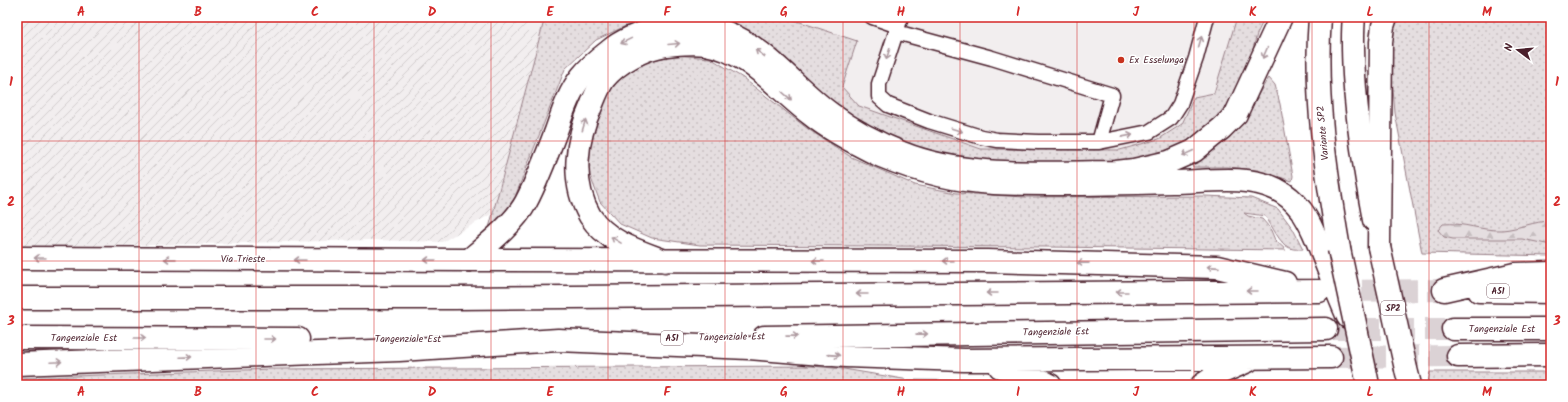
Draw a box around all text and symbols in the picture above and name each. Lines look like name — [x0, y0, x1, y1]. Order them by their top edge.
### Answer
text: A — [77, 2, 85, 23]
text: B — [194, 2, 202, 23]
text: C — [311, 2, 319, 23]
text: D — [428, 2, 437, 23]
text: E — [546, 2, 554, 23]
text: F — [663, 2, 671, 23]
text: G — [780, 2, 788, 23]
text: H — [897, 2, 906, 23]
text: I — [1016, 2, 1020, 23]
text: J — [1133, 2, 1140, 23]
text: K — [1249, 2, 1257, 23]
text: L — [1366, 2, 1374, 23]
text: M — [1482, 2, 1492, 23]
north arrow — [1498, 30, 1538, 70]
one-way arrow — [1197, 36, 1204, 49]
one-way arrow — [620, 38, 632, 45]
one-way arrow — [667, 41, 680, 48]
text: N — [1500, 42, 1519, 53]
one-way arrow — [1261, 46, 1268, 58]
one-way arrow — [884, 48, 892, 60]
one-way arrow — [755, 49, 766, 57]
place label: Ex Esselunga — [1129, 52, 1184, 68]
marker: Ex Esselunga — [1116, 55, 1126, 65]
text: 1 — [9, 72, 13, 93]
text: 1 — [1555, 72, 1559, 93]
one-way arrow — [782, 91, 793, 100]
street label: Variante SP2 — [1313, 105, 1333, 161]
one-way arrow — [581, 119, 588, 132]
one-way arrow — [950, 127, 963, 134]
one-way arrow — [1120, 132, 1133, 140]
one-way arrow — [1182, 150, 1194, 157]
text: 2 — [7, 192, 15, 213]
text: 2 — [1553, 192, 1561, 213]
one-way arrow — [611, 236, 622, 244]
street label: Via Trieste — [221, 251, 266, 267]
one-way arrow — [34, 254, 47, 262]
one-way arrow — [164, 255, 177, 263]
one-way arrow — [294, 256, 307, 264]
one-way arrow — [424, 256, 437, 264]
one-way arrow — [812, 257, 825, 265]
one-way arrow — [942, 257, 955, 265]
one-way arrow — [1077, 260, 1090, 267]
one-way arrow — [1207, 263, 1220, 270]
road number: A51 — [1487, 284, 1509, 298]
one-way arrow — [1246, 287, 1259, 295]
one-way arrow — [1116, 288, 1129, 296]
one-way arrow — [986, 289, 999, 297]
one-way arrow — [856, 290, 869, 298]
road number: SP2 — [1381, 301, 1405, 315]
text: 3 — [6, 311, 15, 332]
text: 3 — [1552, 311, 1561, 332]
street label: Tangenziale Est — [1469, 321, 1535, 337]
street label: Tangenziale Est — [1023, 323, 1089, 341]
street label: Tangenziale Est — [699, 328, 765, 346]
street label: Tangenziale Est — [51, 330, 117, 346]
street label: Tangenziale Est — [375, 331, 441, 347]
road number: A51 — [661, 331, 683, 345]
one-way arrow — [915, 331, 928, 338]
one-way arrow — [785, 332, 798, 340]
one-way arrow — [133, 334, 146, 342]
one-way arrow — [263, 335, 276, 343]
one-way arrow — [827, 351, 840, 358]
one-way arrow — [179, 353, 192, 361]
one-way arrow — [49, 358, 62, 366]
text: A — [77, 382, 85, 402]
text: B — [194, 382, 202, 402]
text: C — [311, 382, 319, 402]
text: D — [428, 382, 437, 402]
text: E — [546, 382, 554, 402]
text: F — [663, 382, 671, 402]
text: G — [780, 382, 788, 402]
text: H — [897, 382, 906, 402]
text: I — [1016, 382, 1020, 402]
text: J — [1133, 382, 1140, 402]
text: K — [1249, 382, 1257, 402]
text: L — [1366, 382, 1374, 402]
text: M — [1482, 382, 1492, 402]

